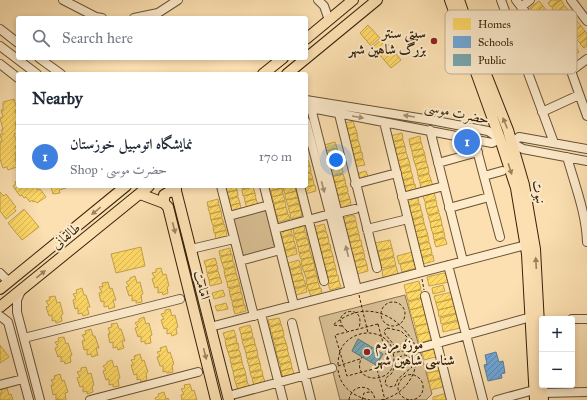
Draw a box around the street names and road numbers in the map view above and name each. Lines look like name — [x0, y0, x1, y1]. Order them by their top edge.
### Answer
street label: حضرت موسی — [423, 98, 491, 129]
street label: نبوت — [528, 179, 550, 206]
street label: طالقانی — [48, 219, 84, 253]
street label: امامت — [190, 269, 214, 301]

